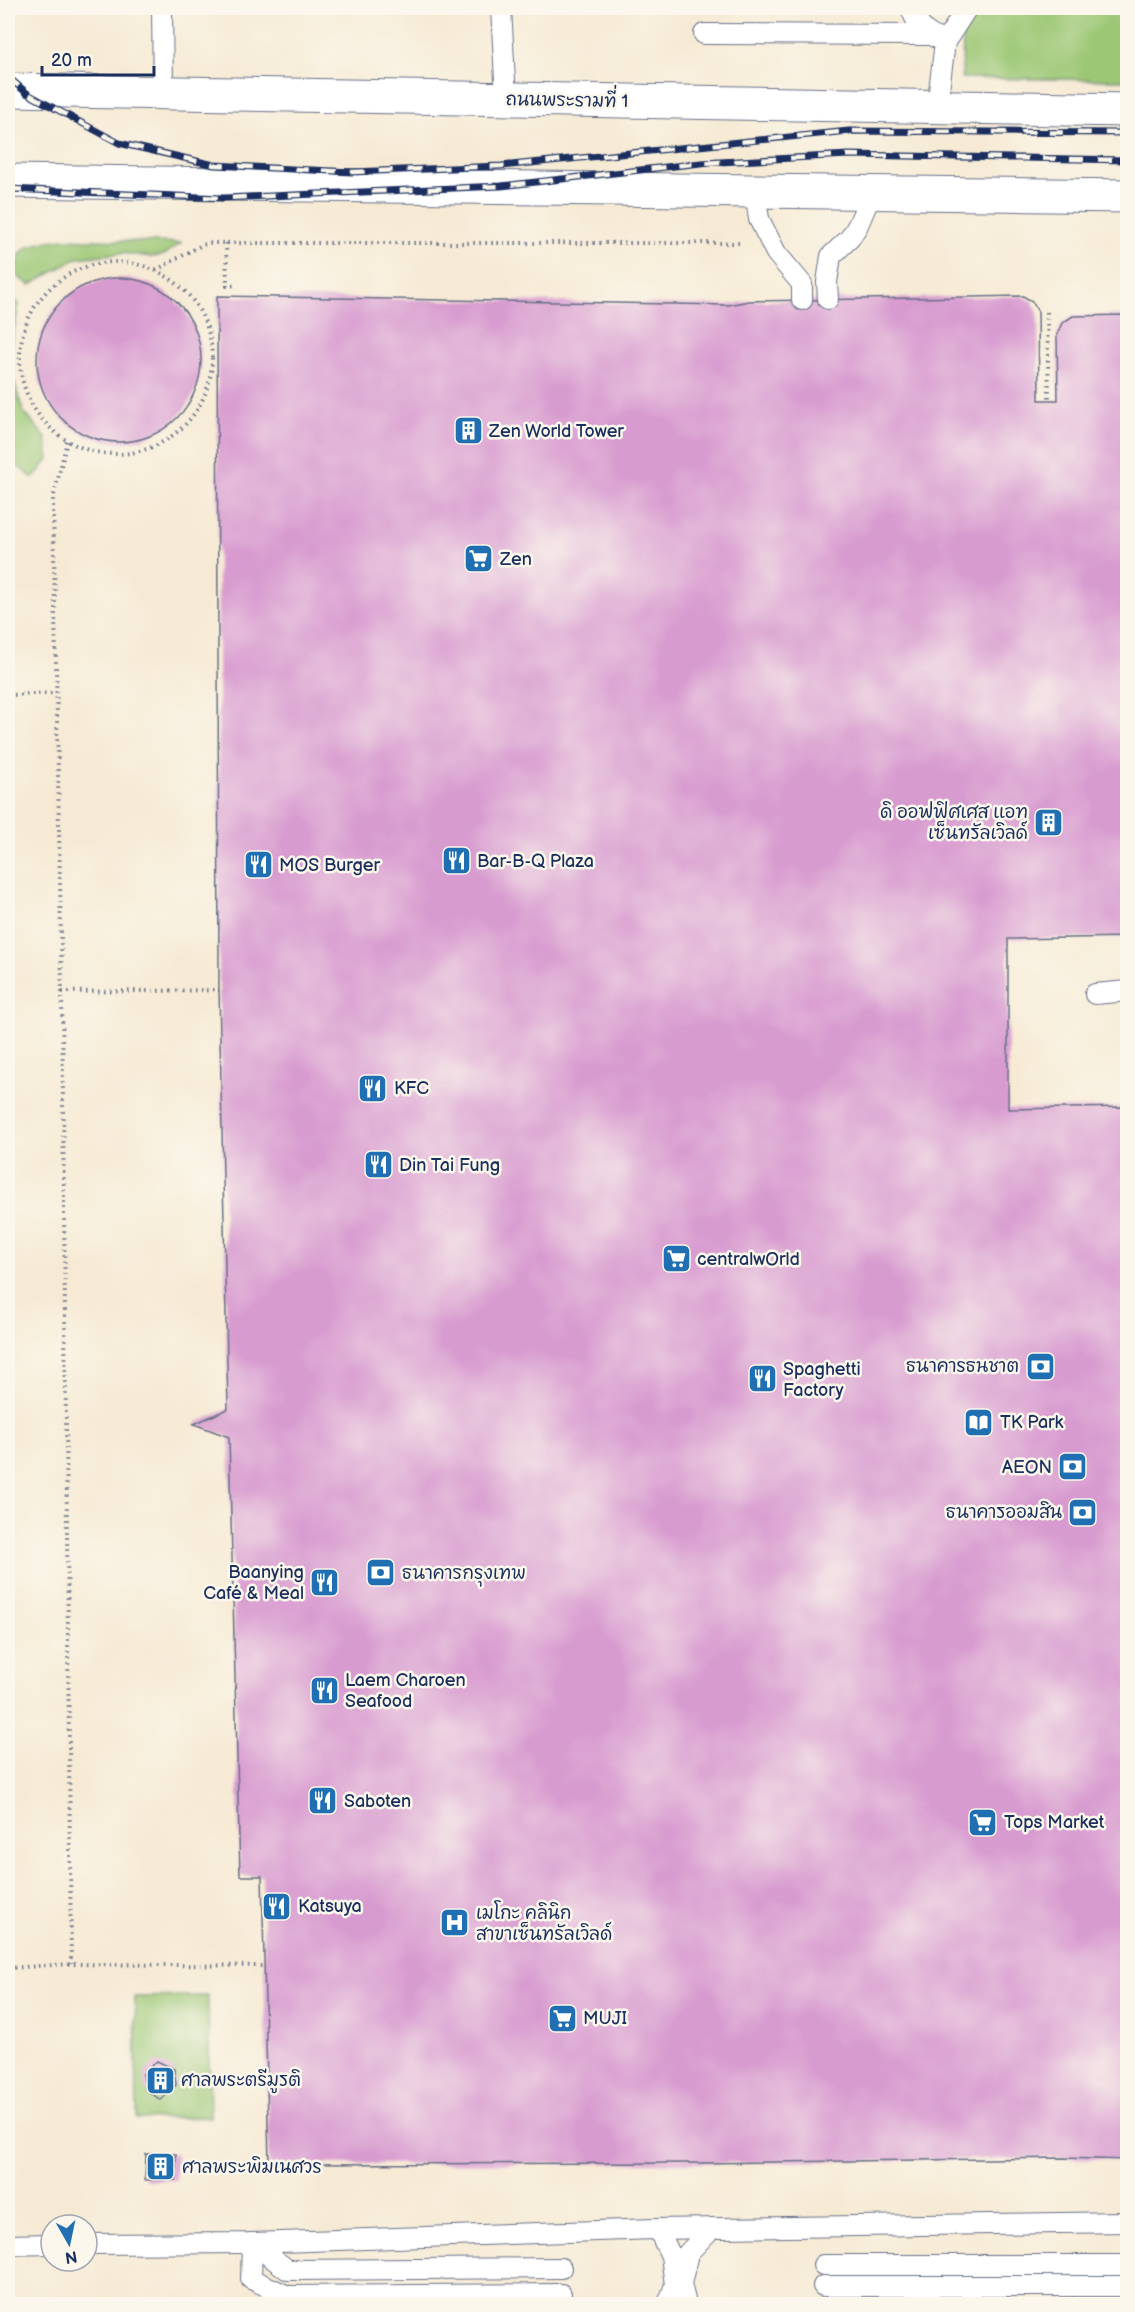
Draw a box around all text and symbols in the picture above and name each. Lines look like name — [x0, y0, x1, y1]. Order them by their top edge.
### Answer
scale bar — [42, 39, 154, 77]
text: 20 m — [51, 50, 92, 71]
street label: ถนนพระรามที่ 1 — [505, 81, 629, 112]
building icon: Zen World Tower — [452, 415, 484, 447]
place label: Zen World Tower — [488, 421, 624, 442]
supermarket icon: Zen — [463, 543, 495, 575]
place label: Zen — [499, 549, 532, 570]
place label: ดิ ออฟฟิศเศส แอท เซ็นทรัลเวิลด์ — [880, 801, 1028, 844]
building icon: ดิ ออฟฟิศเศส แอท เซ็นทรัลเวิลด์ — [1033, 806, 1065, 838]
restaurant icon: Bar-B-Q Plaza — [440, 845, 472, 877]
restaurant icon: MOS Burger — [242, 849, 274, 881]
place label: Bar-B-Q Plaza — [477, 851, 594, 872]
place label: MOS Burger — [279, 855, 381, 876]
restaurant icon: KFC — [357, 1072, 389, 1104]
place label: KFC — [394, 1078, 429, 1099]
restaurant icon: Din Tai Fung — [362, 1149, 394, 1181]
place label: Din Tai Fung — [399, 1155, 500, 1176]
supermarket icon: centralwOrld — [660, 1243, 692, 1275]
place label: centralwOrld — [697, 1249, 800, 1270]
bank icon: ธนาคารธนชาต — [1024, 1350, 1056, 1382]
place label: ธนาคารธนชาต — [906, 1356, 1019, 1377]
place label: Spaghetti Factory — [783, 1359, 861, 1401]
restaurant icon: Spaghetti Factory — [746, 1363, 778, 1395]
library icon: TK Park — [963, 1406, 995, 1438]
place label: TK Park — [1000, 1412, 1064, 1433]
bank icon: AEON — [1057, 1451, 1089, 1483]
place label: AEON — [1002, 1457, 1052, 1478]
bank icon: ธนาคารออมสิน — [1067, 1496, 1099, 1528]
place label: ธนาคารออมสิน — [946, 1501, 1062, 1523]
bank icon: ธนาคารกรุงเทพ — [365, 1557, 397, 1589]
place label: Baanying Café & Meal — [203, 1562, 304, 1604]
place label: ธนาคารกรุงเทพ — [402, 1563, 526, 1587]
restaurant icon: Baanying Café & Meal — [309, 1566, 341, 1598]
place label: Laem Charoen Seafood — [345, 1670, 466, 1712]
restaurant icon: Laem Charoen Seafood — [308, 1674, 340, 1706]
restaurant icon: Saboten — [307, 1785, 339, 1817]
place label: Saboten — [344, 1791, 411, 1812]
supermarket icon: Tops Market — [967, 1806, 999, 1838]
place label: Tops Market — [1004, 1812, 1105, 1833]
restaurant icon: Katsuya — [261, 1890, 293, 1922]
place label: Katsuya — [298, 1896, 362, 1917]
place label: เมโกะ คลินิก สาขาเซ็นทรัลเวิลด์ — [476, 1900, 612, 1945]
hospital icon: เมโกะ คลินิก สาขาเซ็นทรัลเวิลด์ — [439, 1907, 471, 1939]
supermarket icon: MUJI — [546, 2002, 578, 2034]
place label: MUJI — [583, 2008, 627, 2029]
building icon: ศาลพระตรีมูรติ — [144, 2064, 176, 2096]
place label: ศาลพระตรีมูรติ — [181, 2068, 301, 2094]
building icon: ศาลพระพิฆเนศวร — [145, 2151, 177, 2183]
place label: ศาลพระพิฆเนศวร — [182, 2156, 322, 2178]
north arrow — [39, 2213, 99, 2273]
text: N — [64, 2246, 79, 2267]

